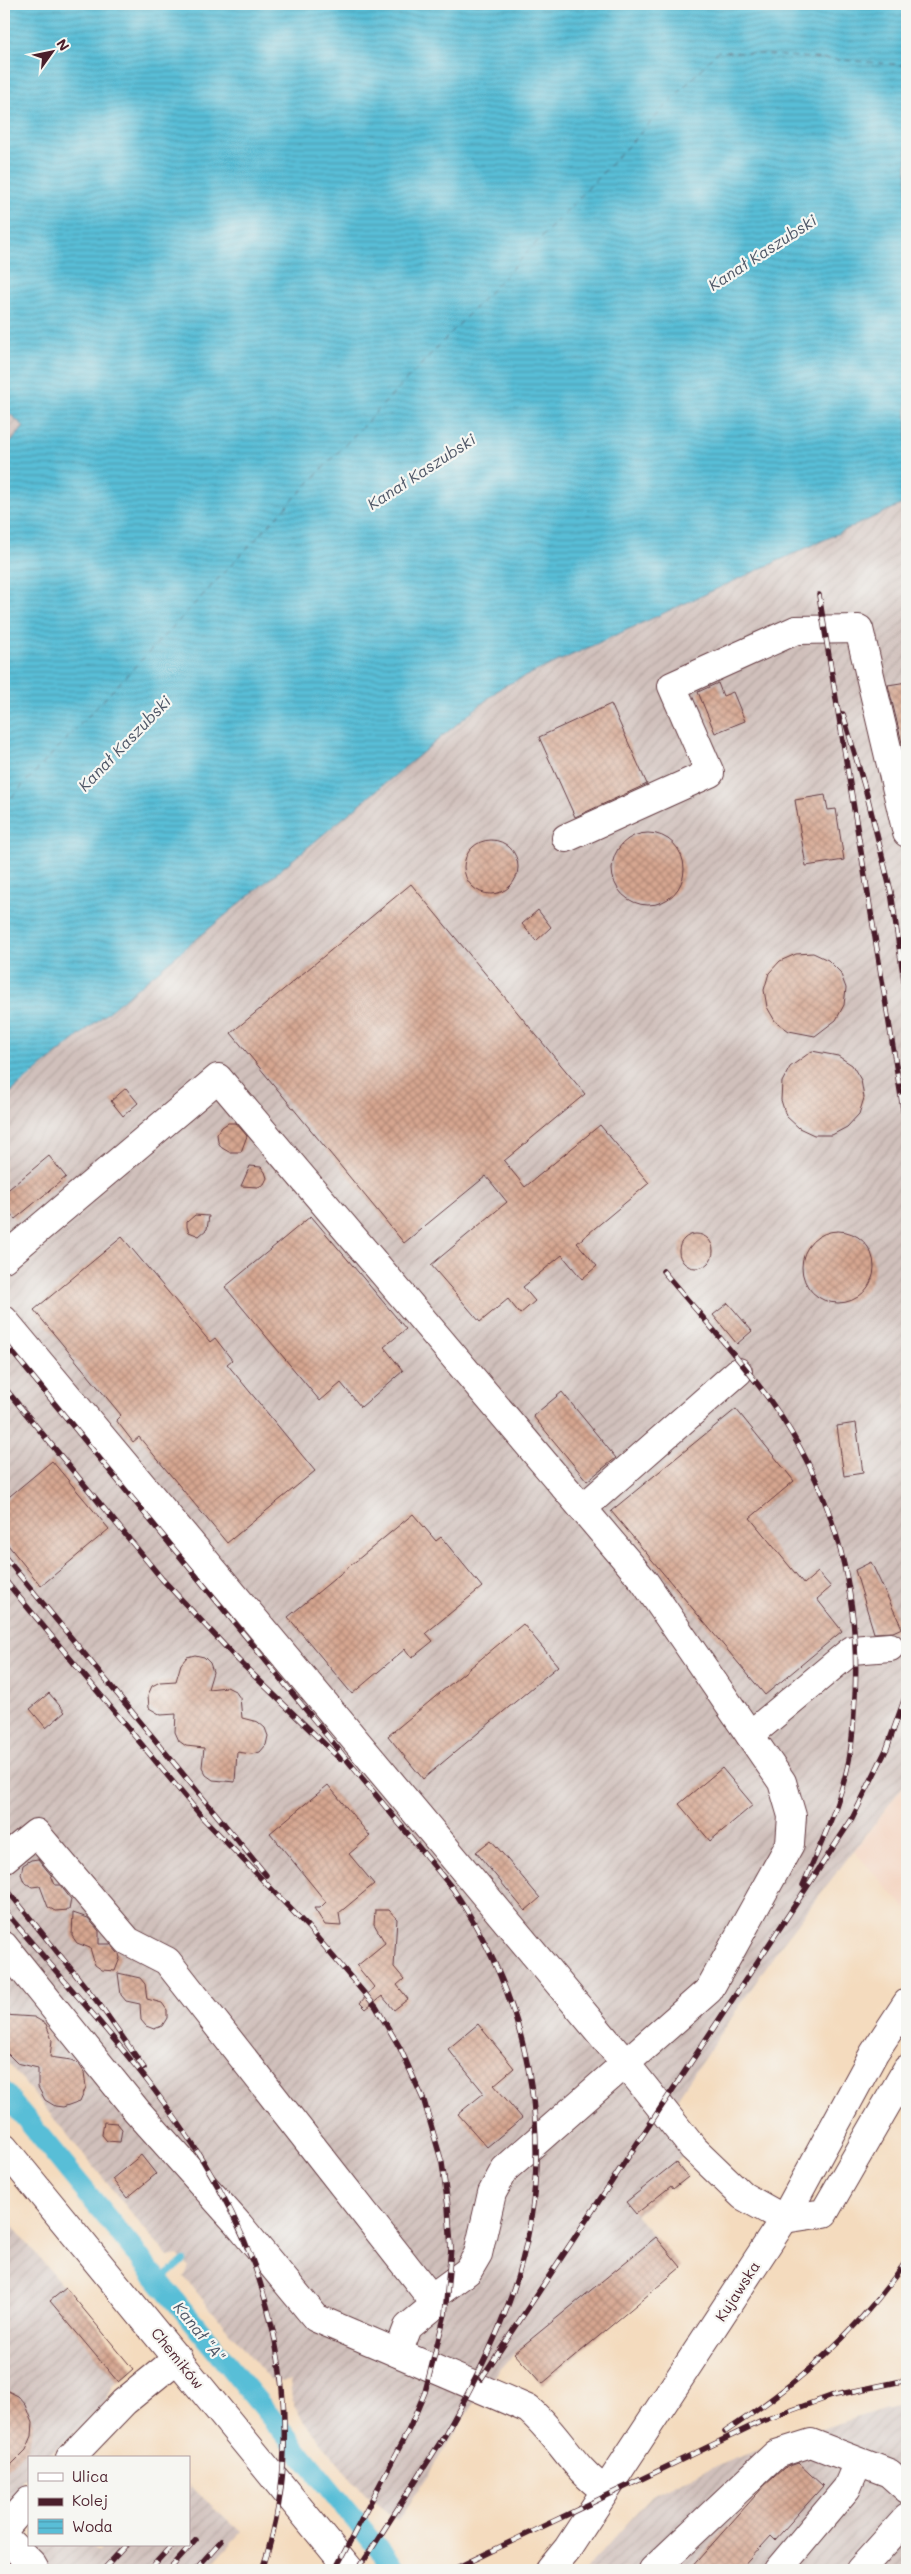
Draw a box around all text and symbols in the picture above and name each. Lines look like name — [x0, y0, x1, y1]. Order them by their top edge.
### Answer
north arrow — [28, 28, 78, 78]
text: N — [52, 35, 74, 54]
water label: Kanał Kaszubski — [704, 209, 820, 295]
water label: Kanał Kaszubski — [363, 428, 479, 514]
water label: Kanał Kaszubski — [73, 691, 175, 795]
street label: Kujawska — [710, 2257, 764, 2325]
water label: Kanał "A" — [170, 2297, 231, 2365]
street label: Chemików — [147, 2323, 209, 2393]
legend — [28, 2456, 190, 2546]
text: Ulica — [72, 2466, 109, 2486]
text: Kolej — [72, 2490, 108, 2510]
text: Woda — [72, 2516, 113, 2536]

